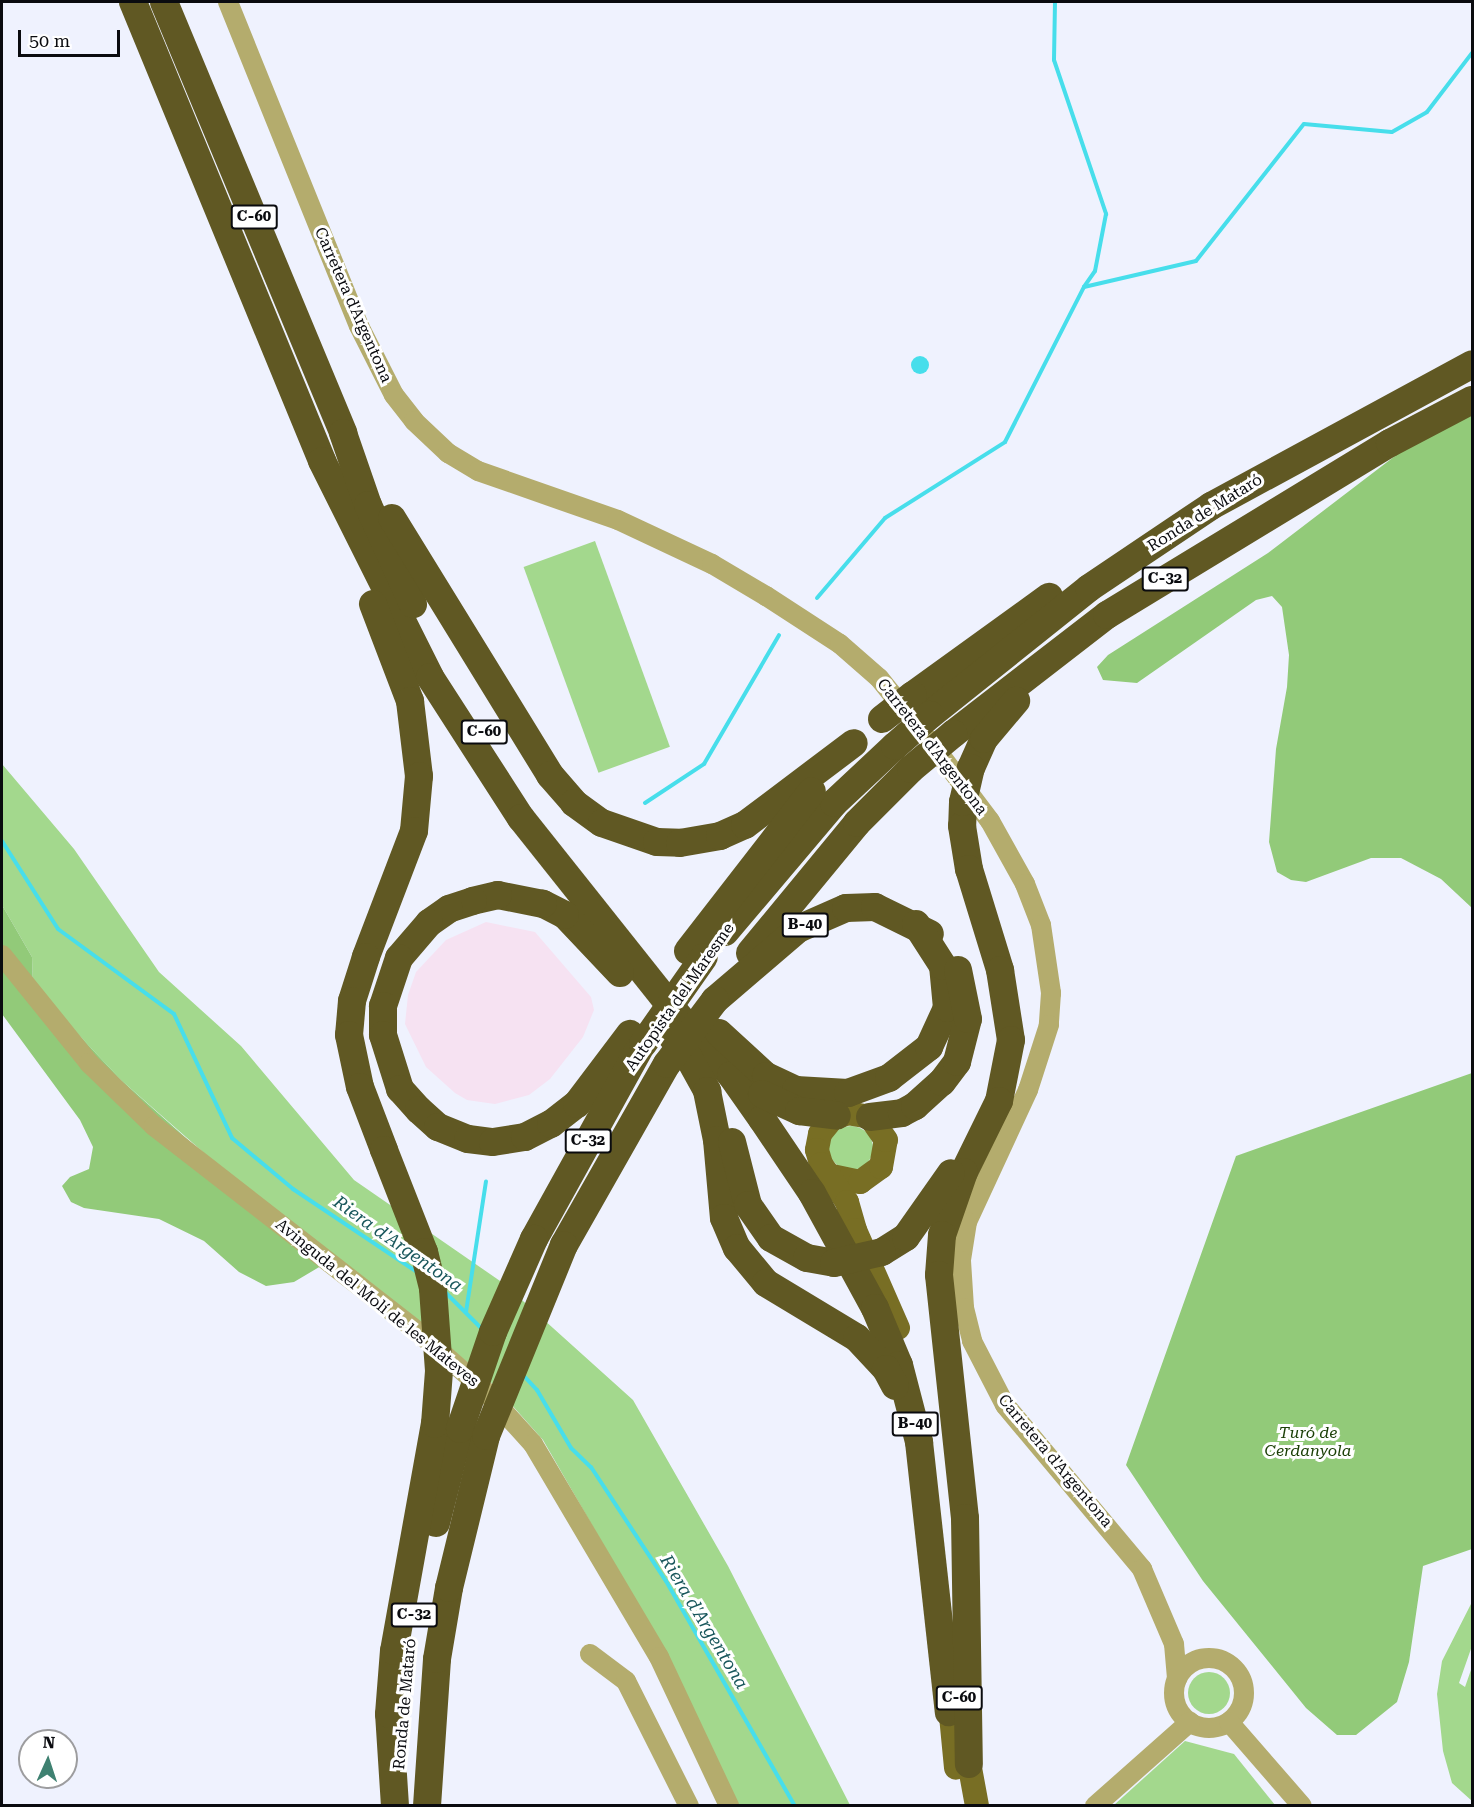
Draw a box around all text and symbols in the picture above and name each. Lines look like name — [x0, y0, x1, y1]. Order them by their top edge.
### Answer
scale bar — [21, 18, 123, 56]
text: 50 m — [29, 30, 70, 51]
road number: C-60 — [230, 205, 278, 229]
street label: Carretera d'Argentona — [310, 224, 396, 386]
street label: Ronda de Mataró — [1144, 470, 1266, 556]
road number: C-32 — [1141, 567, 1189, 591]
street label: Carretera d'Argentona — [873, 675, 991, 819]
road number: C-60 — [460, 720, 508, 744]
road number: B-40 — [781, 913, 829, 937]
street label: Autopista del Maresme — [622, 919, 738, 1075]
road number: C-32 — [564, 1129, 612, 1153]
water label: Riera d'Argentona — [329, 1191, 467, 1297]
street label: Avinguda del Molí de les Mateves — [271, 1215, 483, 1391]
street label: Carretera d'Argentona — [994, 1391, 1116, 1531]
road number: B-40 — [891, 1412, 939, 1436]
park label: Turó de Cerdanyola — [1265, 1423, 1351, 1461]
water label: Riera d'Argentona — [655, 1551, 753, 1693]
road number: C-32 — [390, 1603, 438, 1627]
street label: Ronda de Mataró — [390, 1638, 420, 1770]
road number: C-60 — [935, 1686, 983, 1710]
north arrow — [18, 1729, 78, 1789]
text: N — [42, 1733, 56, 1752]

